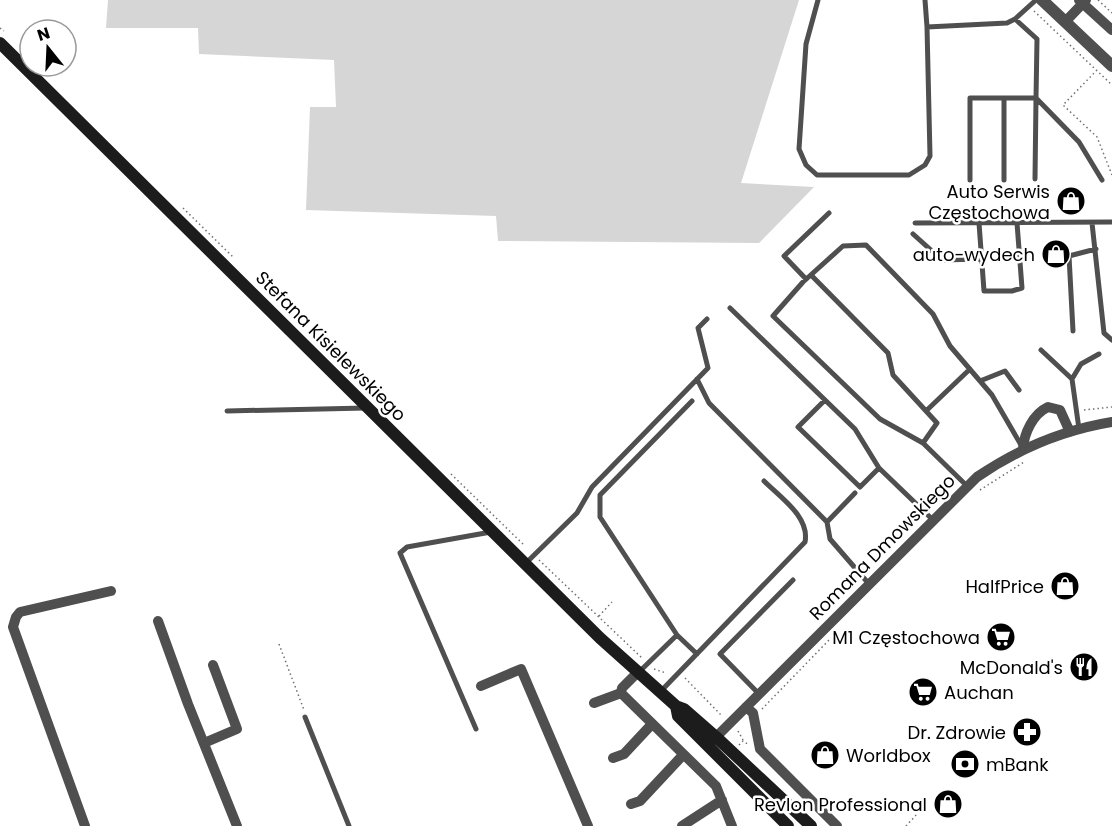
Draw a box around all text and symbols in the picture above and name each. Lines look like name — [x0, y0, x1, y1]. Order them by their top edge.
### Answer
north arrow — [18, 18, 78, 78]
text: N — [34, 21, 53, 47]
place label: Auto Serwis Częstochowa — [928, 179, 1050, 225]
shop icon: Auto Serwis Częstochowa — [1055, 185, 1087, 217]
shop icon: auto-wydech — [1040, 238, 1072, 270]
place label: auto-wydech — [913, 242, 1035, 267]
street label: Stefana Kisielewskiego — [250, 265, 412, 427]
street label: Romana Dmowskiego — [803, 468, 961, 626]
shop icon: HalfPrice — [1049, 570, 1081, 602]
place label: HalfPrice — [965, 574, 1044, 599]
supermarket icon: M1 Częstochowa — [985, 621, 1017, 653]
place label: M1 Częstochowa — [832, 625, 980, 650]
restaurant icon: McDonald's — [1068, 651, 1100, 683]
place label: McDonald's — [960, 655, 1063, 680]
supermarket icon: Auchan — [907, 676, 939, 708]
place label: Auchan — [944, 680, 1014, 705]
pharmacy icon: Dr. Zdrowie — [1011, 716, 1043, 748]
place label: Dr. Zdrowie — [907, 720, 1006, 745]
shop icon: Worldbox — [809, 739, 841, 771]
place label: Worldbox — [846, 743, 931, 768]
bank icon: mBank — [949, 748, 981, 780]
place label: mBank — [986, 752, 1049, 777]
shop icon: Revlon Professional — [932, 788, 964, 820]
place label: Revlon Professional — [754, 792, 927, 817]

